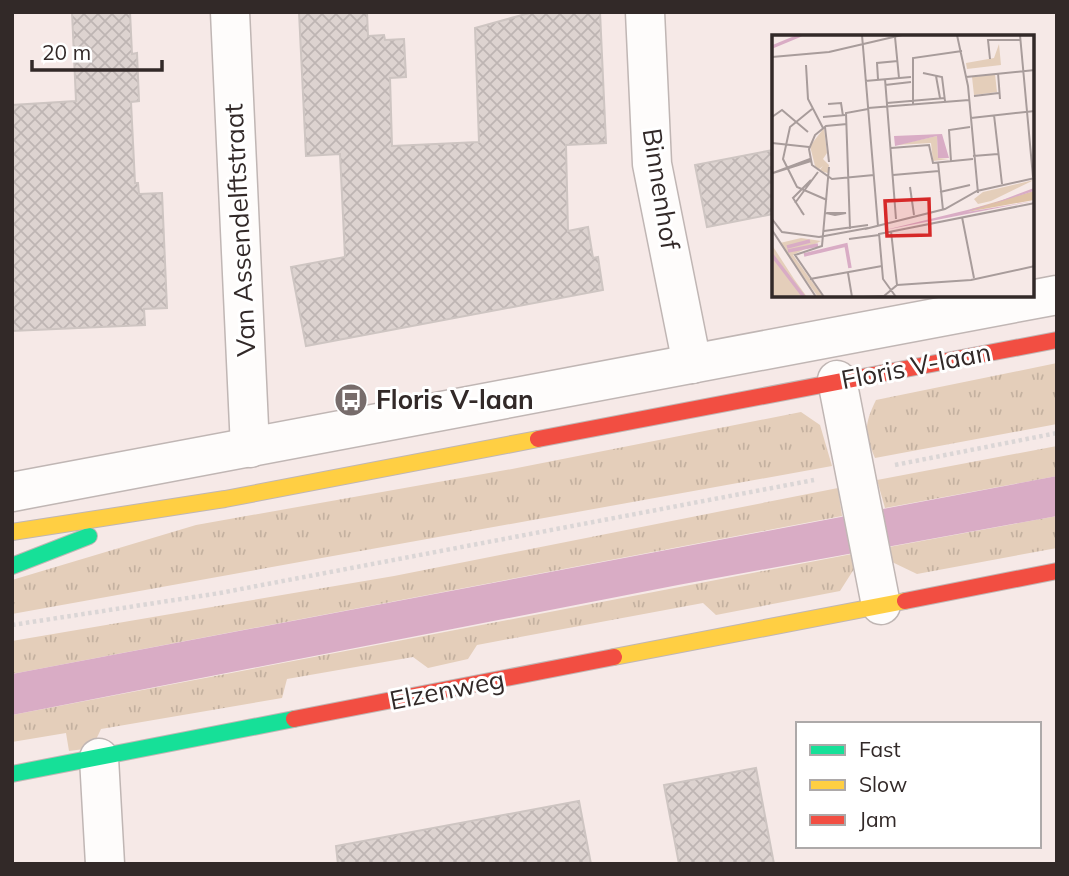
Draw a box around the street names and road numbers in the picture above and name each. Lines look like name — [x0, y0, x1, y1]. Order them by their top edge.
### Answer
street label: Van Assendelftstraat — [216, 103, 263, 357]
street label: Binnenhof — [636, 126, 688, 253]
street label: Floris V-laan — [838, 335, 993, 396]
street label: Elzenweg — [387, 662, 507, 717]

